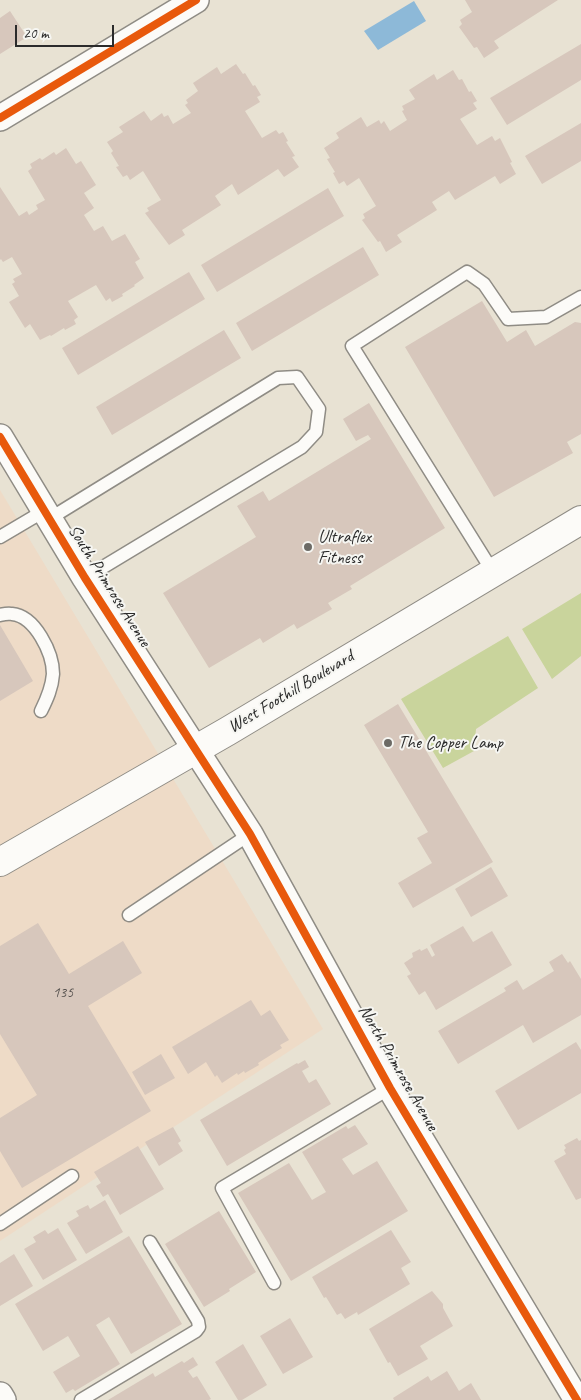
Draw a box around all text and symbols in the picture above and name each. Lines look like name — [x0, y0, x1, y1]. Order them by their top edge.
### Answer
scale bar — [18, 15, 116, 47]
text: 20 m — [23, 24, 49, 43]
street label: South Primrose Avenue — [63, 521, 155, 651]
place label: Ultraflex Fitness — [318, 526, 371, 568]
marker: Ultraflex Fitness — [302, 541, 314, 553]
street label: West Foothill Boulevard — [224, 646, 358, 738]
place label: The Copper Lamp — [398, 732, 503, 754]
marker: The Copper Lamp — [382, 737, 394, 749]
house number: 135 — [53, 984, 73, 1002]
street label: North Primrose Avenue — [353, 1001, 443, 1135]

